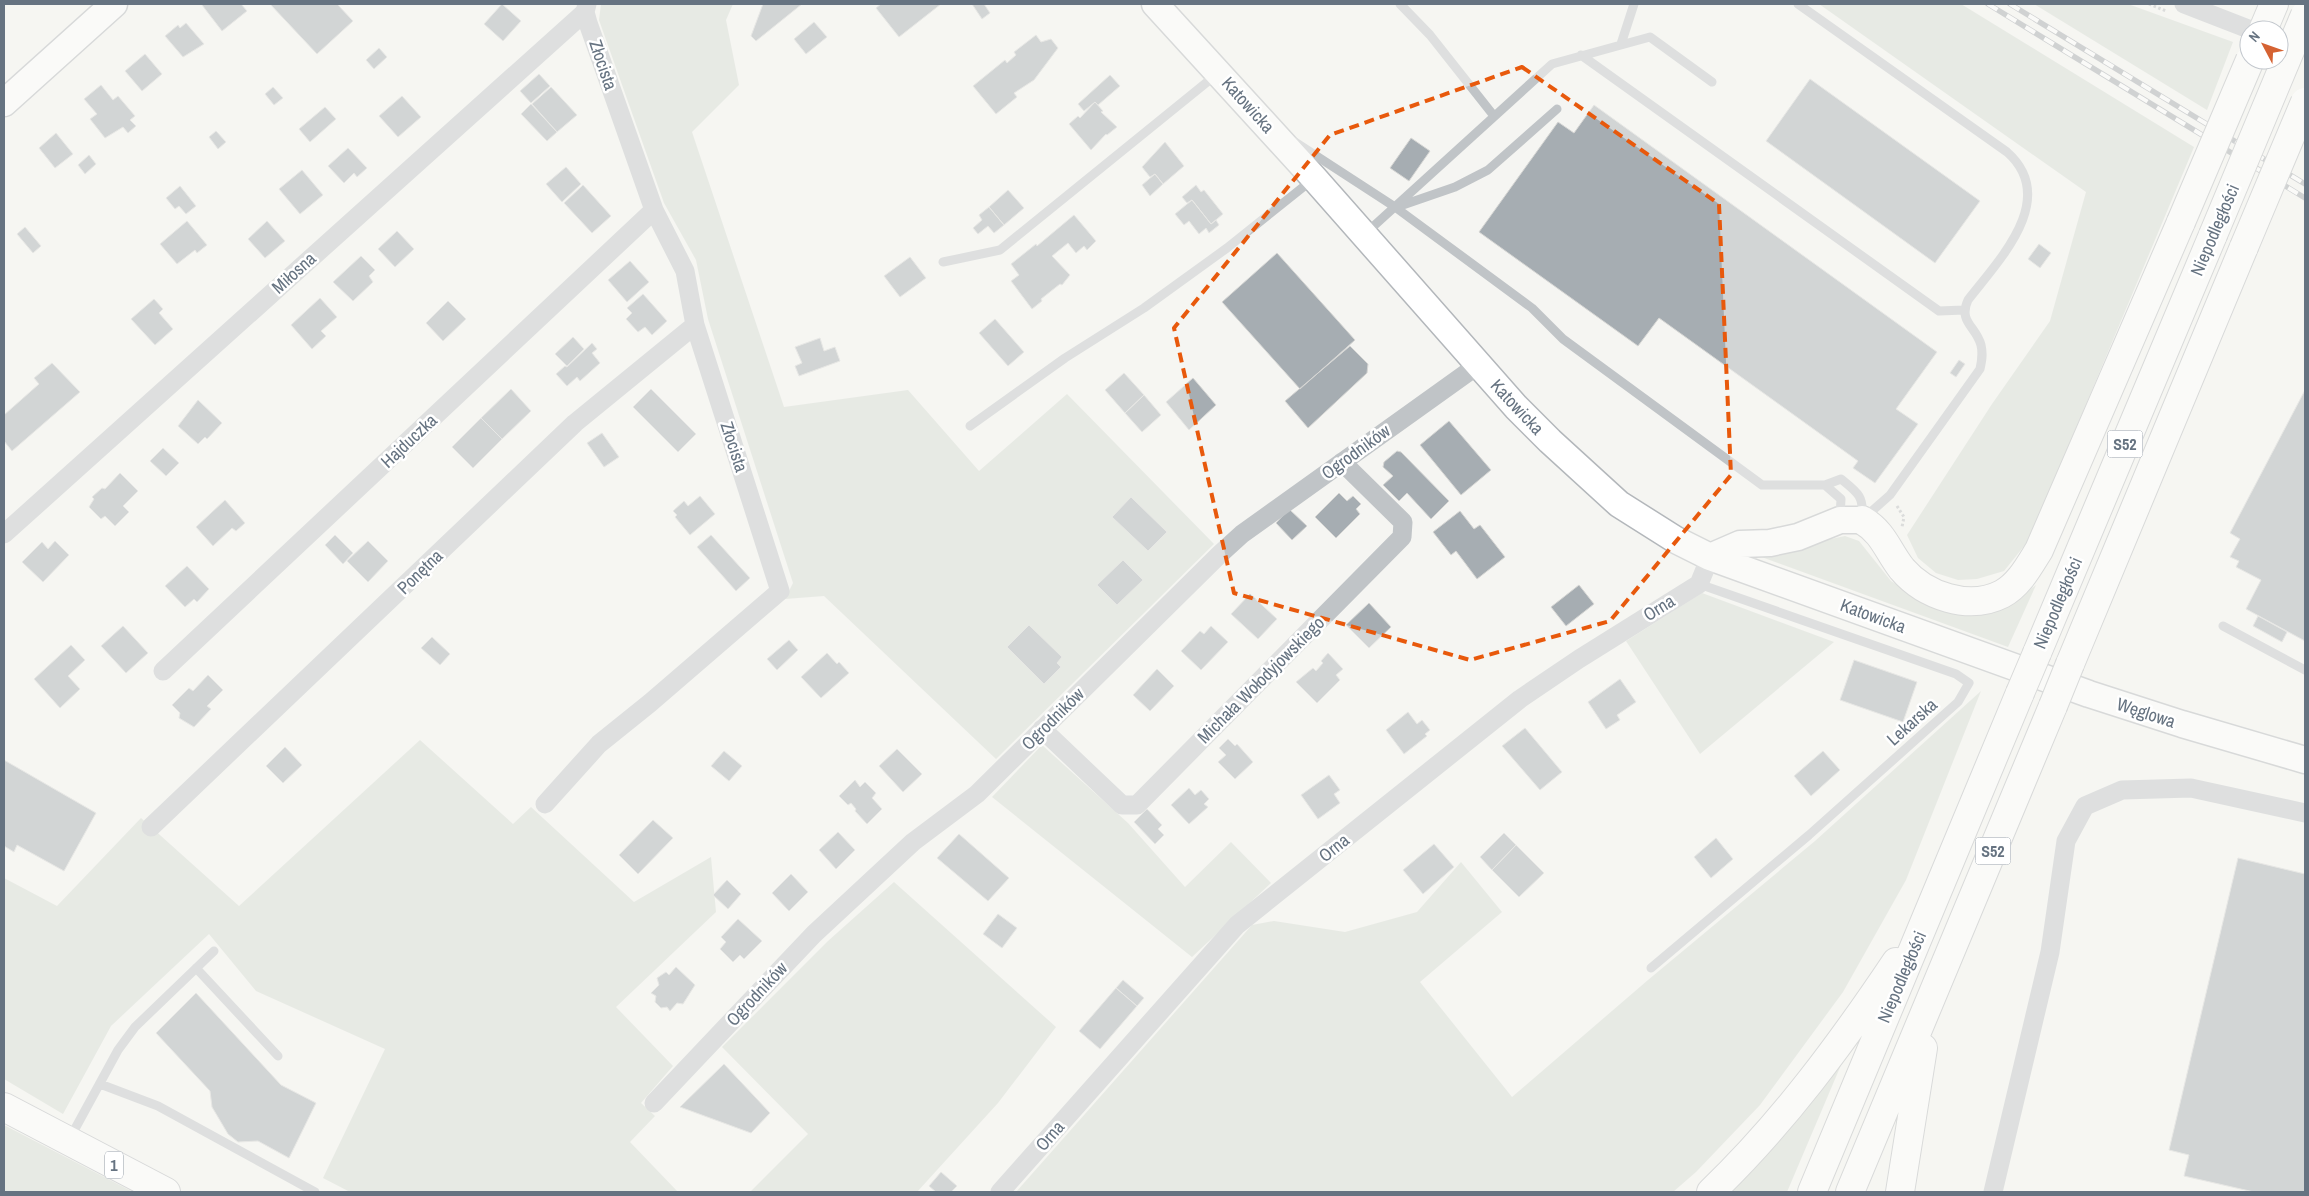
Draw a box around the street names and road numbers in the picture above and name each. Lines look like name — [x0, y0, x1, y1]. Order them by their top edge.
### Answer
street label: Złocista — [583, 36, 624, 93]
street label: Katowicka — [1216, 71, 1280, 138]
street label: Niepodległości — [2184, 180, 2245, 280]
street label: Miłosna — [266, 246, 321, 299]
street label: Katowicka — [1485, 373, 1550, 440]
street label: Hajduczka — [375, 408, 442, 473]
street label: Złocista — [715, 418, 754, 475]
street label: Ogrodników — [1316, 418, 1396, 485]
road number: S52 — [2108, 430, 2142, 458]
street label: Ponętna — [391, 544, 448, 600]
street label: Niepodległości — [2027, 553, 2088, 653]
street label: Orna — [1638, 588, 1679, 627]
street label: Katowicka — [1837, 592, 1909, 639]
street label: Michała Wołodyjowskiego — [1192, 611, 1330, 749]
street label: Ogrodników — [1016, 681, 1090, 756]
street label: Węglowa — [2114, 691, 2179, 734]
street label: Lekarska — [1881, 692, 1942, 751]
street label: Orna — [1313, 828, 1354, 868]
road number: S52 — [1976, 838, 2010, 864]
street label: Niepodległości — [1871, 927, 1932, 1027]
street label: Ogrodników — [720, 956, 793, 1031]
street label: Orna — [1029, 1115, 1070, 1156]
road number: 1 — [105, 1152, 123, 1178]

